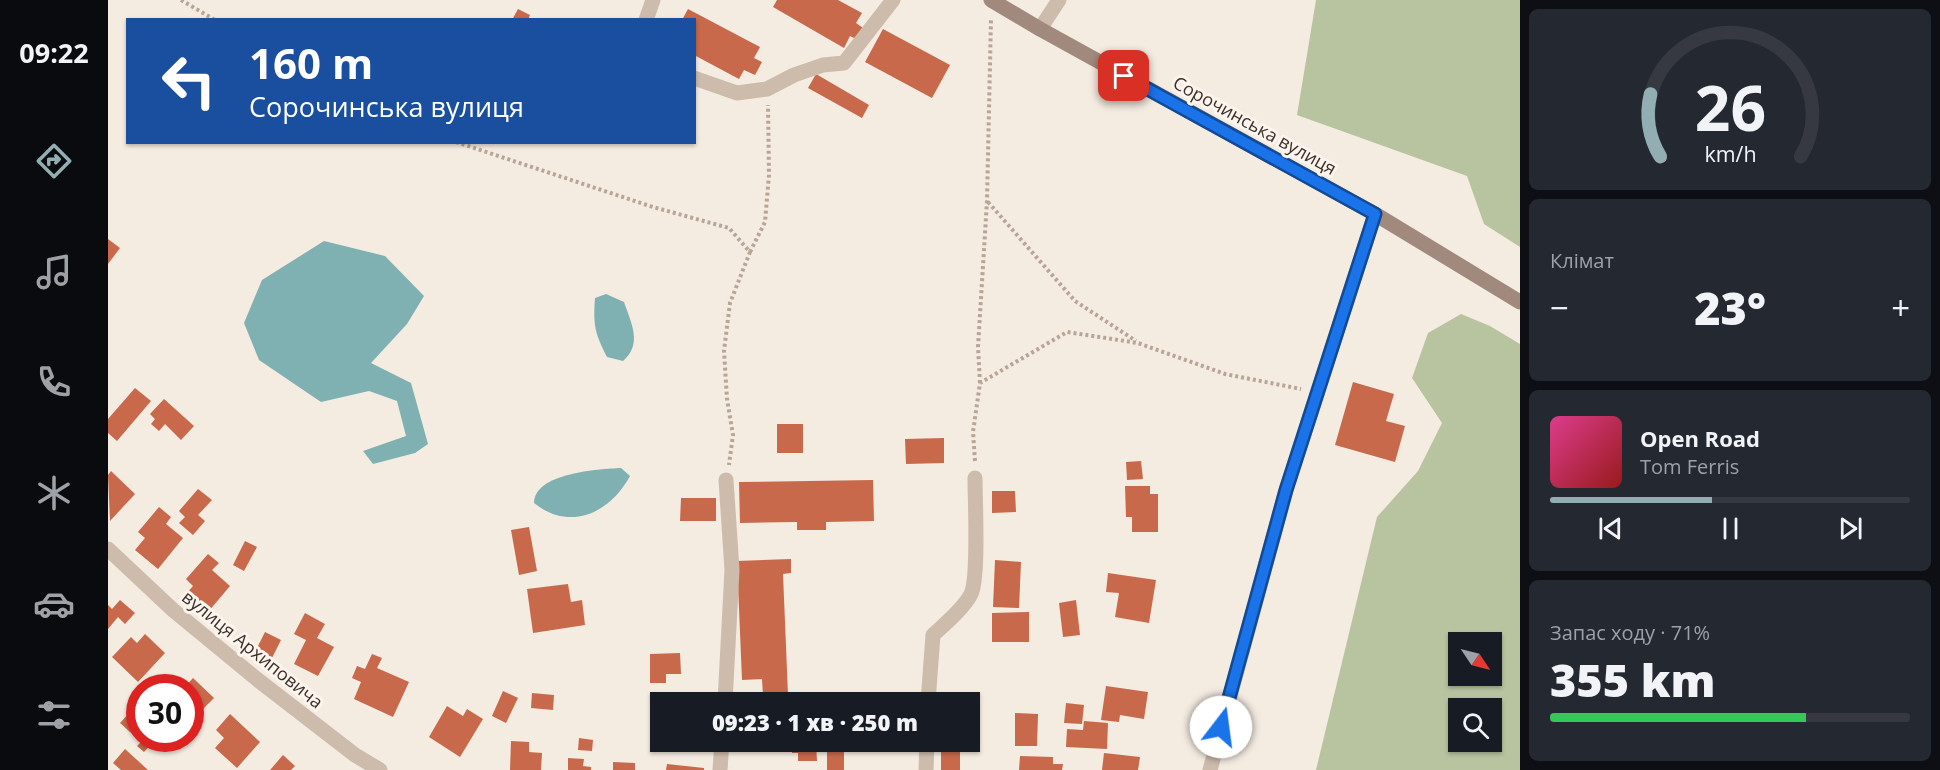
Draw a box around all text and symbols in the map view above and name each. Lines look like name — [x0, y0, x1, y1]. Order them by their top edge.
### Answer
text: 09:22 — [19, 34, 89, 71]
text: 160 m — [249, 34, 373, 91]
icon: left — [150, 42, 228, 120]
pin — [1098, 50, 1149, 101]
icon: arrive — [1107, 59, 1140, 92]
text: 26 — [1694, 64, 1766, 149]
street label: Сорочинська вулиця — [1169, 70, 1341, 180]
text: Сорочинська вулиця — [249, 88, 524, 125]
text: km/h — [1704, 139, 1756, 168]
icon: directions — [33, 140, 75, 182]
text: Клімат — [1550, 247, 1614, 274]
icon: music — [33, 251, 75, 293]
text: 23° — [1694, 277, 1766, 338]
text: − — [1550, 285, 1569, 330]
text: + — [1891, 285, 1910, 330]
icon: phone — [33, 361, 75, 403]
text: Open Road — [1640, 423, 1760, 453]
text: Tom Ferris — [1640, 453, 1739, 480]
icon: climate — [33, 472, 75, 514]
icon: previous — [1594, 512, 1627, 545]
icon: pause — [1714, 512, 1747, 545]
icon: next — [1834, 512, 1867, 545]
icon: car — [33, 583, 75, 625]
street label: вулиця Архиповича — [177, 585, 329, 713]
text: Запас ходу · 71% — [1550, 619, 1710, 646]
north arrow — [1448, 632, 1502, 686]
map controls — [1448, 632, 1502, 752]
text: 355 km — [1550, 649, 1715, 710]
speed limit sign: 30 — [126, 674, 204, 752]
icon: filters — [33, 694, 75, 736]
position arrow — [1189, 695, 1253, 759]
button: search — [1448, 698, 1502, 752]
text: 09:23 · 1 хв · 250 m — [712, 707, 918, 737]

